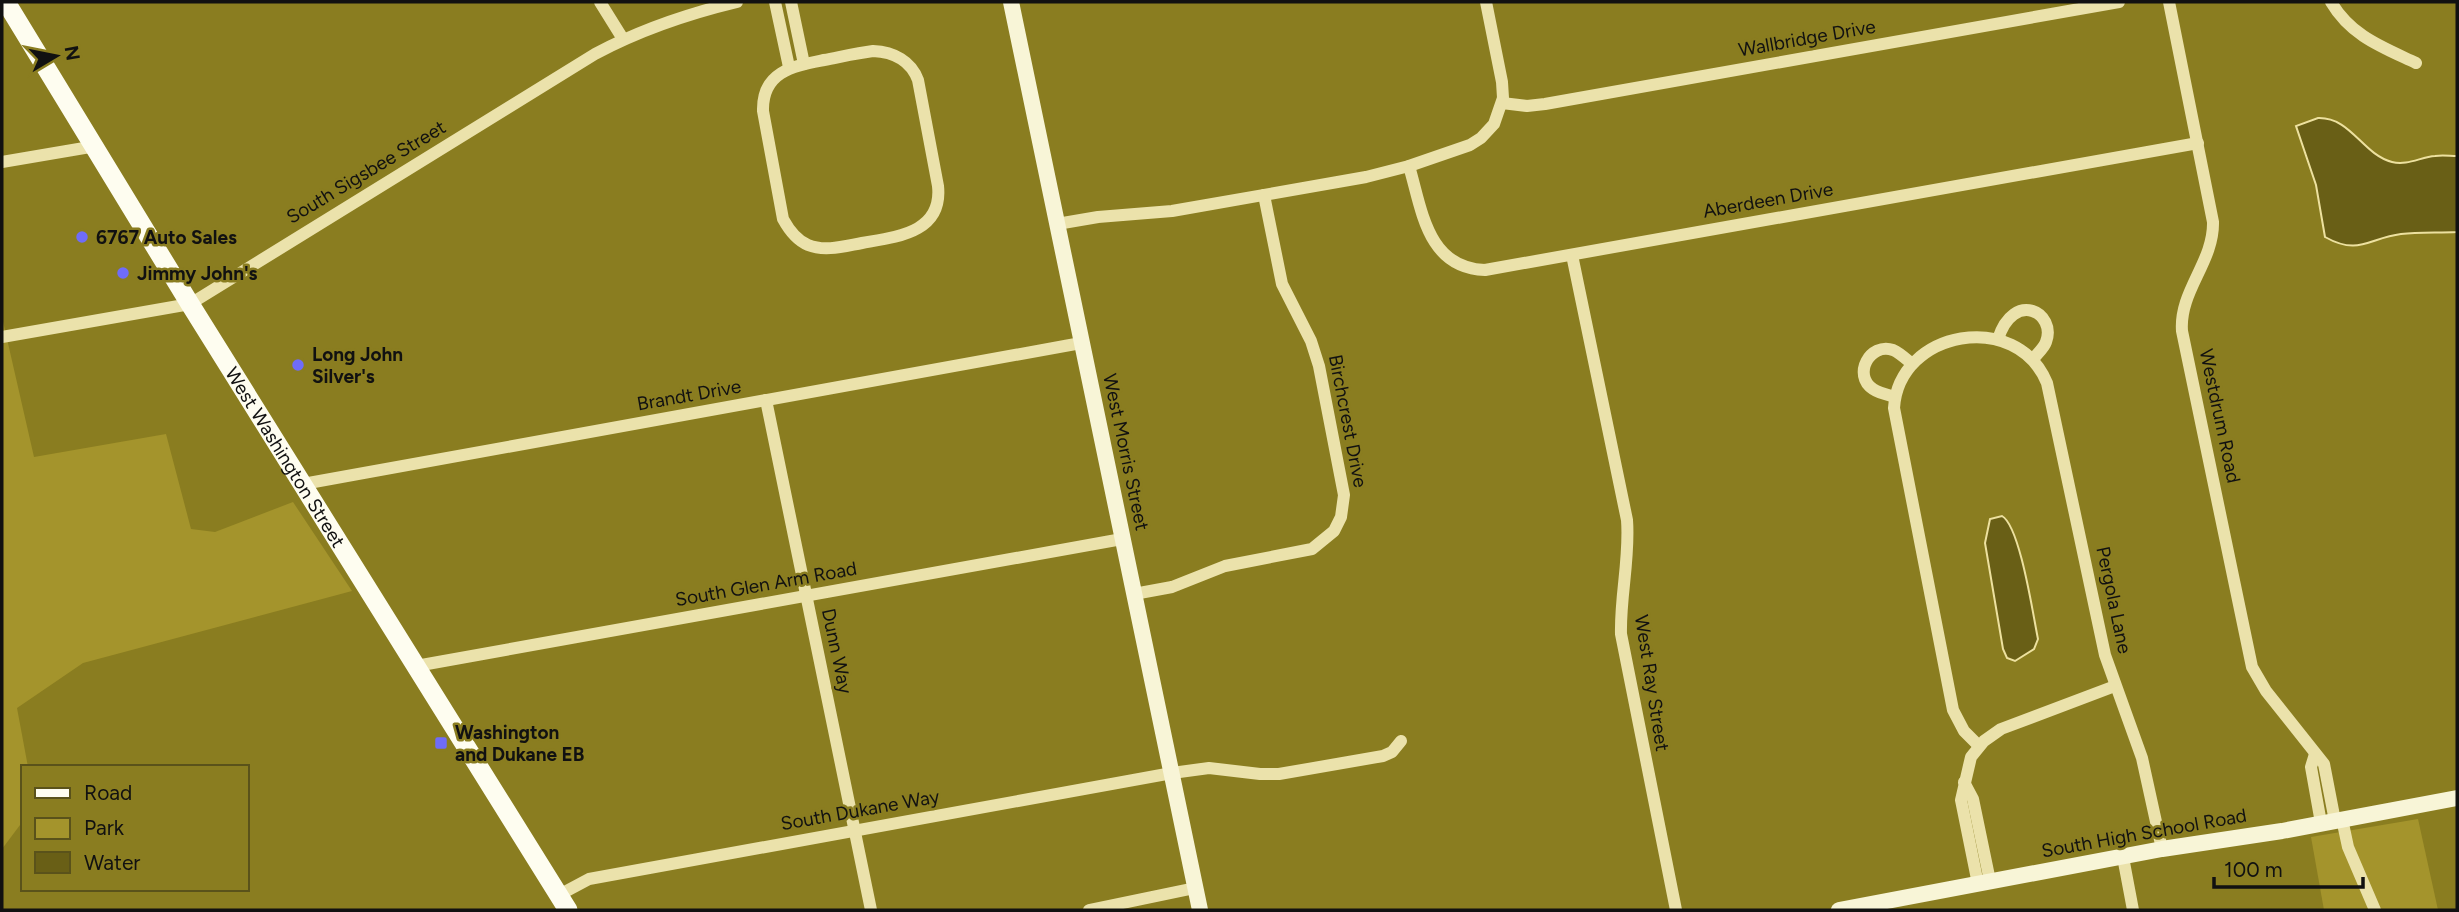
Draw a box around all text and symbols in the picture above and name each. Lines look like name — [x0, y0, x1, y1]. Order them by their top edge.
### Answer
street label: Wallbridge Drive — [1737, 15, 1877, 61]
north arrow — [21, 21, 91, 91]
text: N — [60, 44, 85, 62]
street label: South Sigsbee Street — [282, 115, 450, 229]
street label: Aberdeen Drive — [1701, 177, 1835, 223]
place label: 6767 Auto Sales — [96, 226, 237, 249]
marker: 6767 Auto Sales — [74, 229, 90, 245]
place label: Jimmy John's — [137, 262, 258, 285]
marker: Jimmy John's — [115, 265, 131, 281]
place label: Long John Silver's — [312, 343, 403, 388]
street label: Westdrum Road — [2195, 347, 2245, 485]
street label: Birchcrest Drive — [1324, 353, 1372, 489]
marker: Long John Silver's — [290, 357, 306, 373]
street label: West Washington Street — [221, 363, 350, 551]
street label: West Morris Street — [1098, 372, 1154, 532]
street label: Brandt Drive — [635, 375, 743, 415]
street label: Pergola Lane — [2091, 544, 2137, 656]
street label: South Glen Arm Road — [673, 557, 859, 611]
street label: Dunn Way — [817, 606, 857, 696]
street label: West Ray Street — [1630, 613, 1674, 753]
place label: Washington and Dukane EB — [455, 721, 584, 766]
marker: Washington and Dukane EB — [433, 735, 449, 751]
legend — [21, 765, 248, 891]
text: Road — [84, 780, 132, 805]
street label: South Dukane Way — [779, 785, 941, 835]
street label: South High School Road — [2040, 804, 2248, 862]
text: Park — [84, 815, 125, 840]
scale bar — [2214, 846, 2363, 890]
text: Water — [84, 850, 140, 875]
text: 100 m — [2224, 857, 2283, 882]

